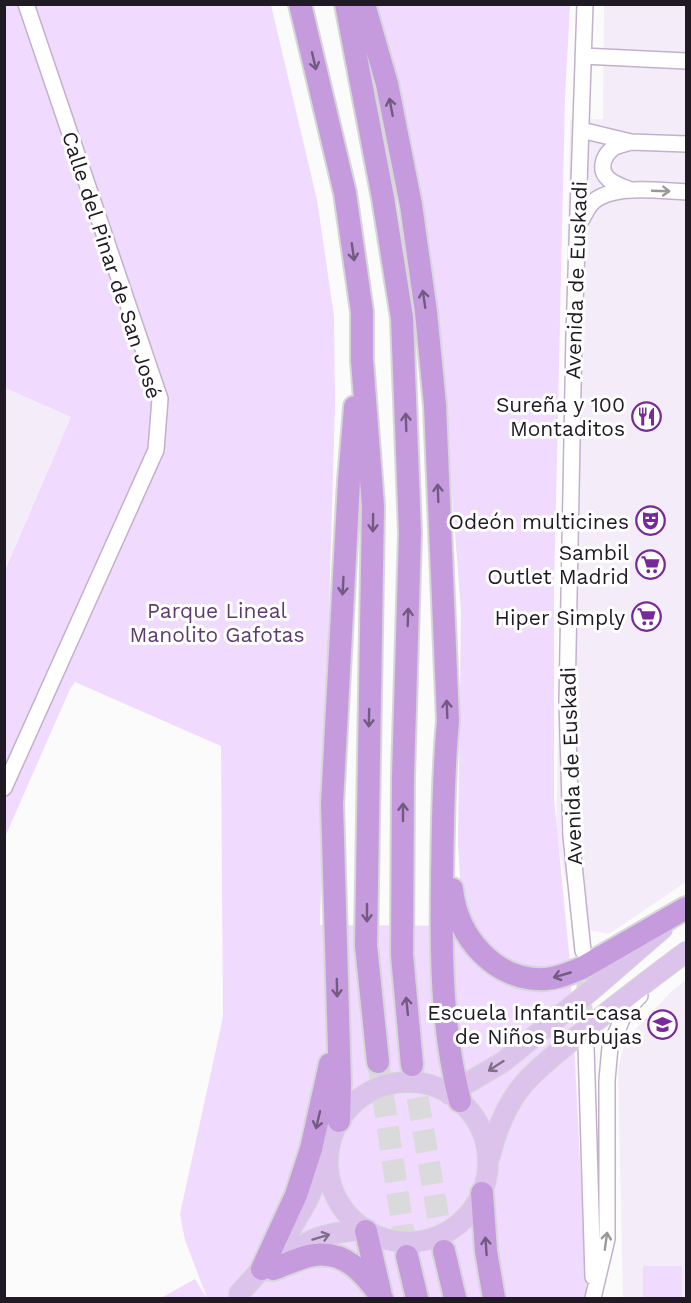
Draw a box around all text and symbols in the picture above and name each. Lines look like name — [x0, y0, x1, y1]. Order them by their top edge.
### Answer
one-way arrow — [308, 52, 320, 71]
one-way arrow — [385, 98, 396, 117]
street label: Calle del Pinar de San José — [57, 128, 167, 402]
street label: Avenida de Euskadi — [560, 180, 592, 380]
one-way arrow — [651, 185, 671, 197]
one-way arrow — [348, 242, 359, 262]
one-way arrow — [418, 290, 429, 309]
place label: Sureña y 100 Montaditos — [496, 392, 625, 441]
restaurant icon: Sureña y 100 Montaditos — [630, 400, 662, 432]
one-way arrow — [400, 412, 411, 432]
one-way arrow — [433, 484, 444, 504]
theatre icon: Odeón multicines — [634, 505, 666, 537]
place label: Odeón multicines — [448, 509, 629, 534]
one-way arrow — [367, 513, 379, 533]
place label: Sambil Outlet Madrid — [487, 540, 630, 589]
supermarket icon: Sambil Outlet Madrid — [634, 548, 666, 580]
one-way arrow — [338, 575, 349, 595]
park label: Parque Lineal Manolito Gafotas — [130, 598, 304, 647]
supermarket icon: Hiper Simply — [630, 601, 662, 633]
place label: Hiper Simply — [495, 605, 625, 630]
one-way arrow — [402, 607, 414, 627]
street label: Avenida de Euskadi — [555, 666, 587, 866]
one-way arrow — [442, 700, 453, 720]
one-way arrow — [363, 708, 375, 728]
one-way arrow — [397, 802, 409, 822]
one-way arrow — [361, 903, 372, 923]
one-way arrow — [553, 970, 572, 982]
one-way arrow — [331, 978, 343, 998]
one-way arrow — [401, 997, 412, 1017]
place label: Escuela Infantil-casa de Niños Burbujas — [427, 1000, 642, 1049]
school or university icon: Escuela Infantil-casa de Niños Burbujas — [647, 1008, 679, 1040]
one-way arrow — [488, 1060, 505, 1072]
one-way arrow — [312, 1110, 323, 1129]
one-way arrow — [311, 1231, 330, 1242]
one-way arrow — [601, 1231, 612, 1251]
one-way arrow — [480, 1236, 491, 1256]

